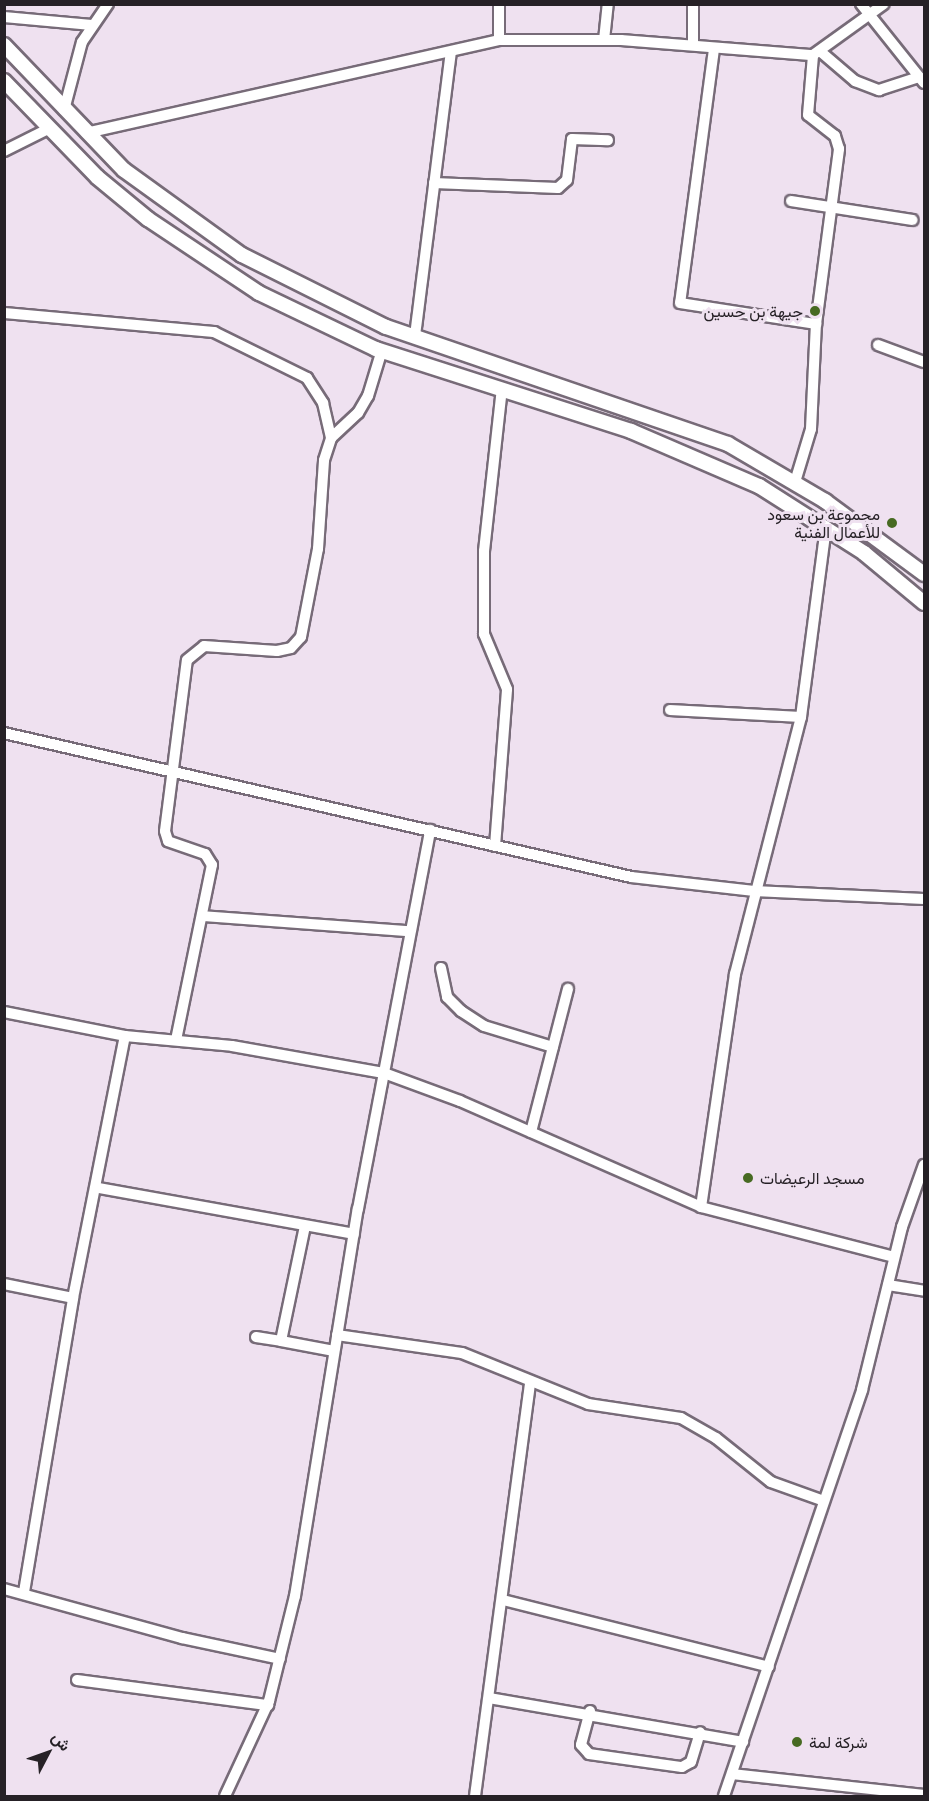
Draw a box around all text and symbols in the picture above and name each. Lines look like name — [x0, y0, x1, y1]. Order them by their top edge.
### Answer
place label: جيهة بن حسين — [703, 301, 803, 321]
marker: جيهة بن حسين — [808, 304, 822, 318]
place label: مجموعة بن سعود للأعمال الفنية — [767, 504, 880, 542]
marker: مجموعة بن سعود للأعمال الفنية — [885, 516, 899, 530]
place label: مسجد الرعيضات — [760, 1168, 865, 1188]
marker: مسجد الرعيضات — [741, 1171, 755, 1185]
north arrow — [18, 1723, 78, 1783]
text: ش — [48, 1727, 75, 1755]
place label: شركة لمة — [809, 1732, 868, 1752]
marker: شركة لمة — [790, 1735, 804, 1749]

